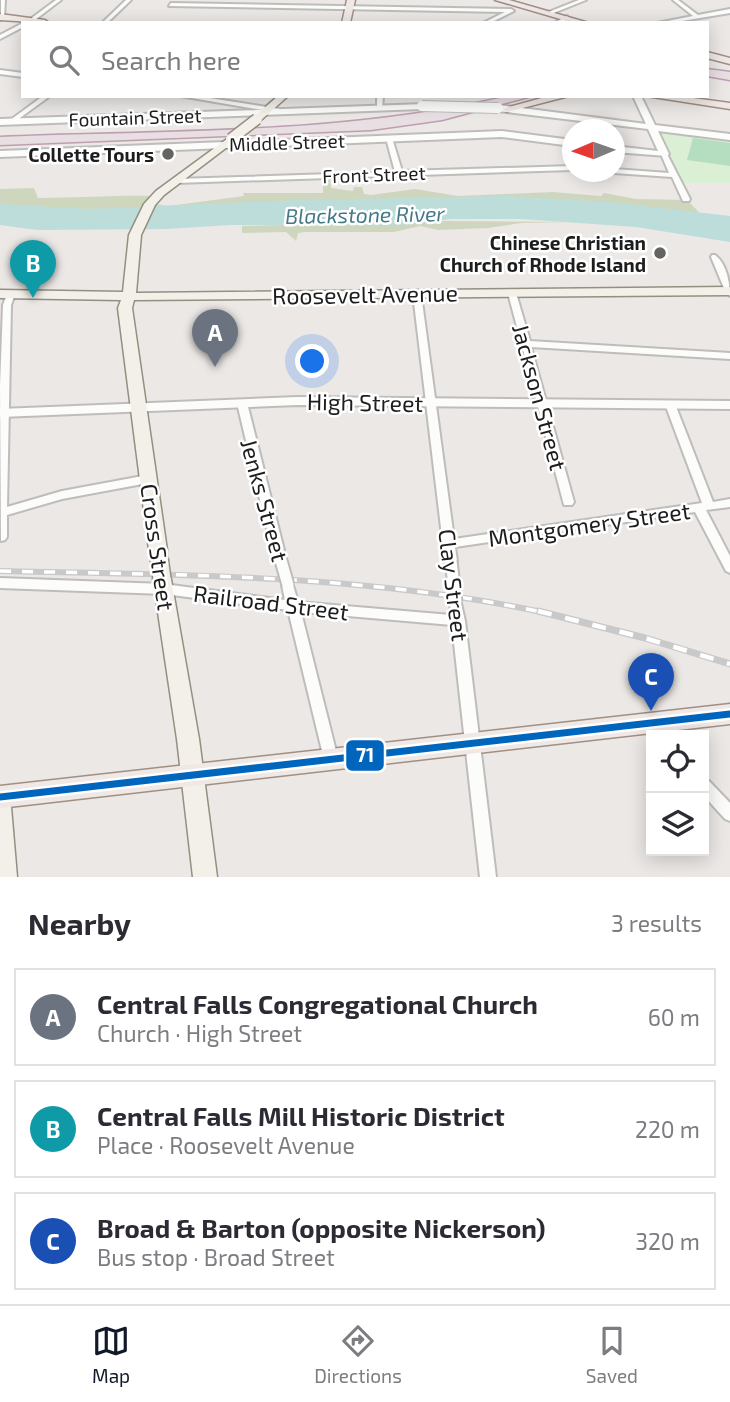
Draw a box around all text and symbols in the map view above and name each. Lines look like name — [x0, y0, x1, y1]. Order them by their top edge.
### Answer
search box — [21, 21, 709, 98]
icon: search — [45, 41, 83, 79]
text: Search here — [101, 44, 241, 75]
street label: Fountain Street — [68, 103, 202, 131]
north arrow — [562, 119, 625, 182]
street label: Middle Street — [229, 128, 345, 156]
place label: Collette Tours — [28, 143, 154, 166]
marker: Collette Tours — [160, 146, 176, 162]
street label: Front Street — [322, 161, 426, 187]
water label: Blackstone River — [285, 200, 446, 228]
place label: Chinese Christian Church of Rhode Island — [440, 231, 646, 276]
pin: B — [10, 240, 56, 298]
marker: Chinese Christian Church of Rhode Island — [652, 245, 668, 261]
street label: Roosevelt Avenue — [272, 278, 458, 310]
pin: A — [192, 309, 238, 367]
street label: Jackson Street — [507, 321, 573, 474]
your location — [295, 344, 329, 378]
street label: High Street — [307, 387, 424, 417]
street label: Jenks Street — [235, 436, 295, 565]
street label: Cross Street — [135, 482, 181, 612]
street label: Montgomery Street — [486, 496, 692, 552]
street label: Clay Street — [433, 527, 475, 643]
street label: Railroad Street — [192, 579, 350, 625]
pin: C — [628, 653, 674, 711]
map controls — [646, 730, 709, 856]
button: locate — [646, 730, 709, 793]
line badge: 71 — [345, 739, 385, 772]
text: 71 — [356, 743, 374, 766]
button: layers — [646, 793, 709, 856]
text: Nearby — [28, 905, 131, 941]
text: 3 results — [611, 909, 702, 937]
text: Central Falls Congregational Church — [97, 988, 538, 1019]
text: A — [45, 1003, 61, 1031]
text: 60 m — [648, 1003, 700, 1031]
text: Church · High Street — [97, 1019, 302, 1047]
text: Central Falls Mill Historic District — [97, 1100, 505, 1131]
text: B — [46, 1115, 60, 1143]
text: 220 m — [635, 1115, 700, 1143]
text: Place · Roosevelt Avenue — [97, 1131, 355, 1159]
text: Broad & Barton (opposite Nickerson) — [97, 1212, 545, 1243]
text: C — [46, 1227, 60, 1255]
text: 320 m — [635, 1227, 700, 1255]
text: Bus stop · Broad Street — [97, 1243, 335, 1271]
tab: Map — [92, 1322, 130, 1387]
tab: Directions — [314, 1322, 402, 1387]
tab: Saved — [586, 1322, 638, 1387]

